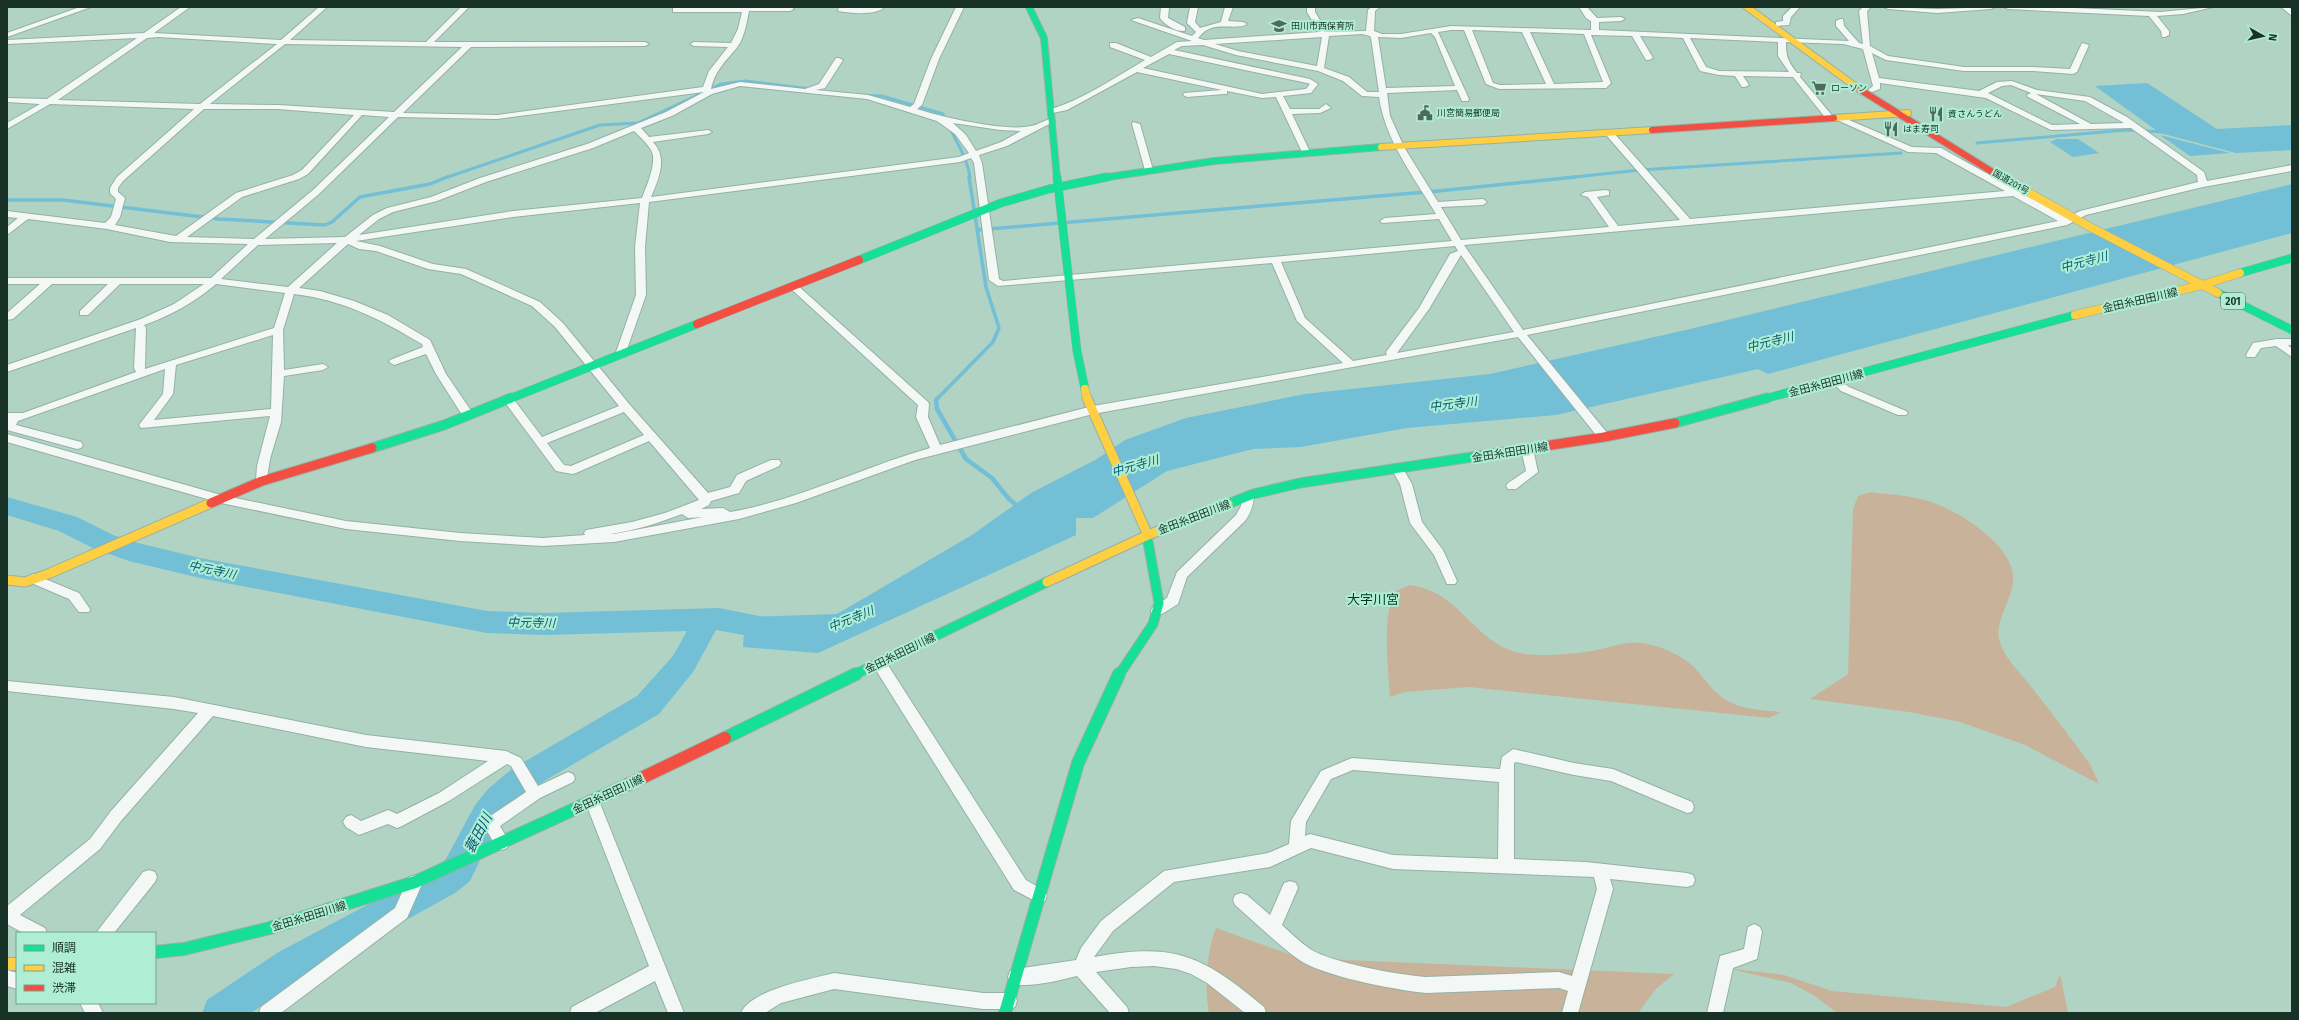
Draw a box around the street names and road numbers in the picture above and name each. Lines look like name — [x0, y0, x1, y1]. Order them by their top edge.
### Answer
street label: 国道201号 — [1991, 168, 2031, 196]
street label: 金田糸田田川線 — [2101, 285, 2179, 315]
road number: 201 — [2221, 293, 2245, 309]
street label: 金田糸田田川線 — [1787, 367, 1865, 400]
street label: 金田糸田田川線 — [1471, 440, 1549, 465]
street label: 金田糸田田川線 — [1156, 498, 1232, 537]
street label: 金田糸田田川線 — [863, 631, 938, 676]
street label: 金田糸田田川線 — [571, 772, 646, 817]
street label: 金田糸田田川線 — [270, 899, 348, 934]

